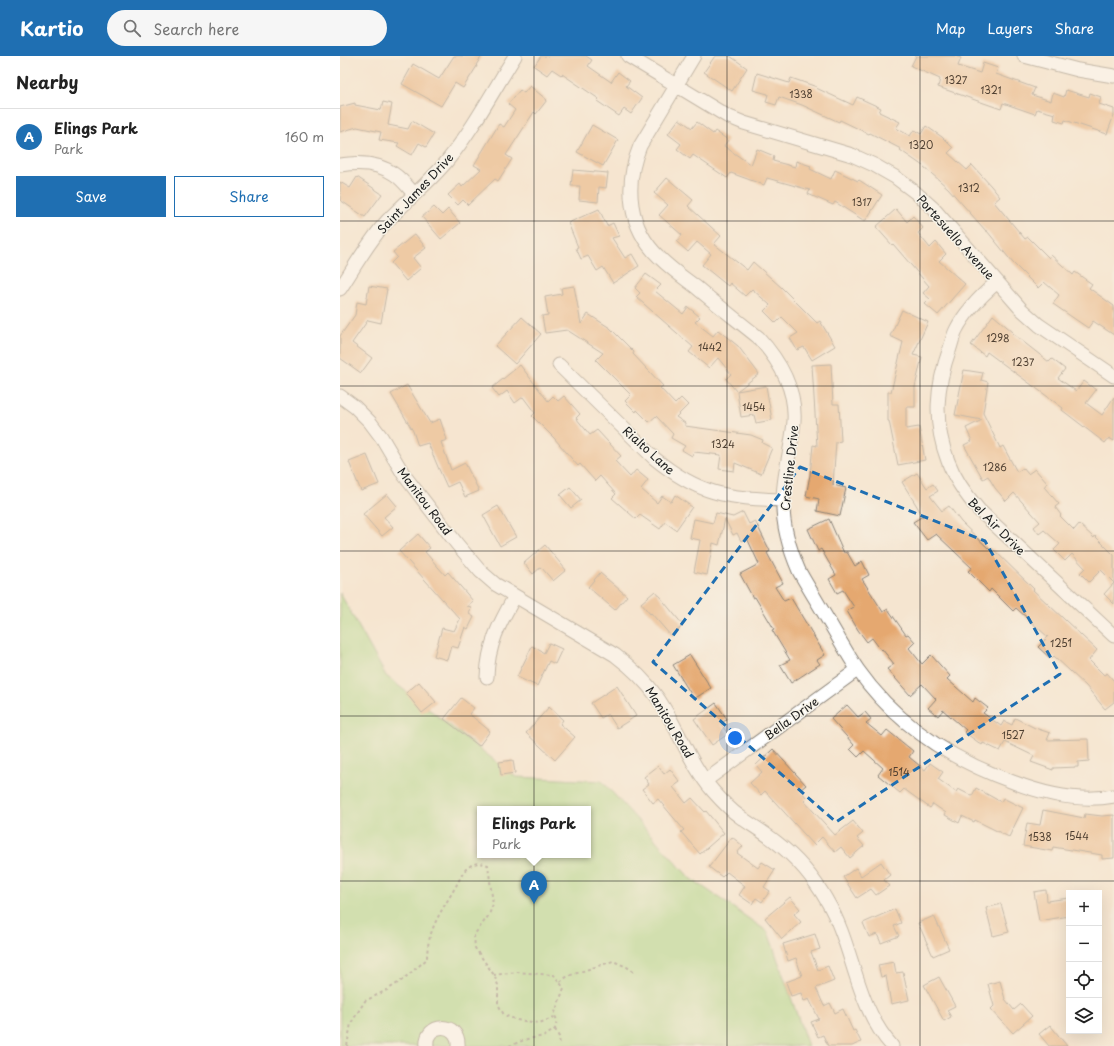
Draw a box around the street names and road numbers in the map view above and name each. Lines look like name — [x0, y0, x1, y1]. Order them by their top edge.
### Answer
street label: Saint James Drive — [373, 149, 457, 237]
street label: Portesuello Avenue — [913, 191, 999, 284]
street label: Rialto Lane — [619, 422, 679, 479]
street label: Crestline Drive — [776, 424, 802, 512]
street label: Manitou Road — [393, 463, 457, 539]
street label: Bel Air Drive — [964, 493, 1030, 559]
street label: Manitou Road — [641, 683, 699, 761]
street label: Bella Drive — [760, 692, 822, 744]

